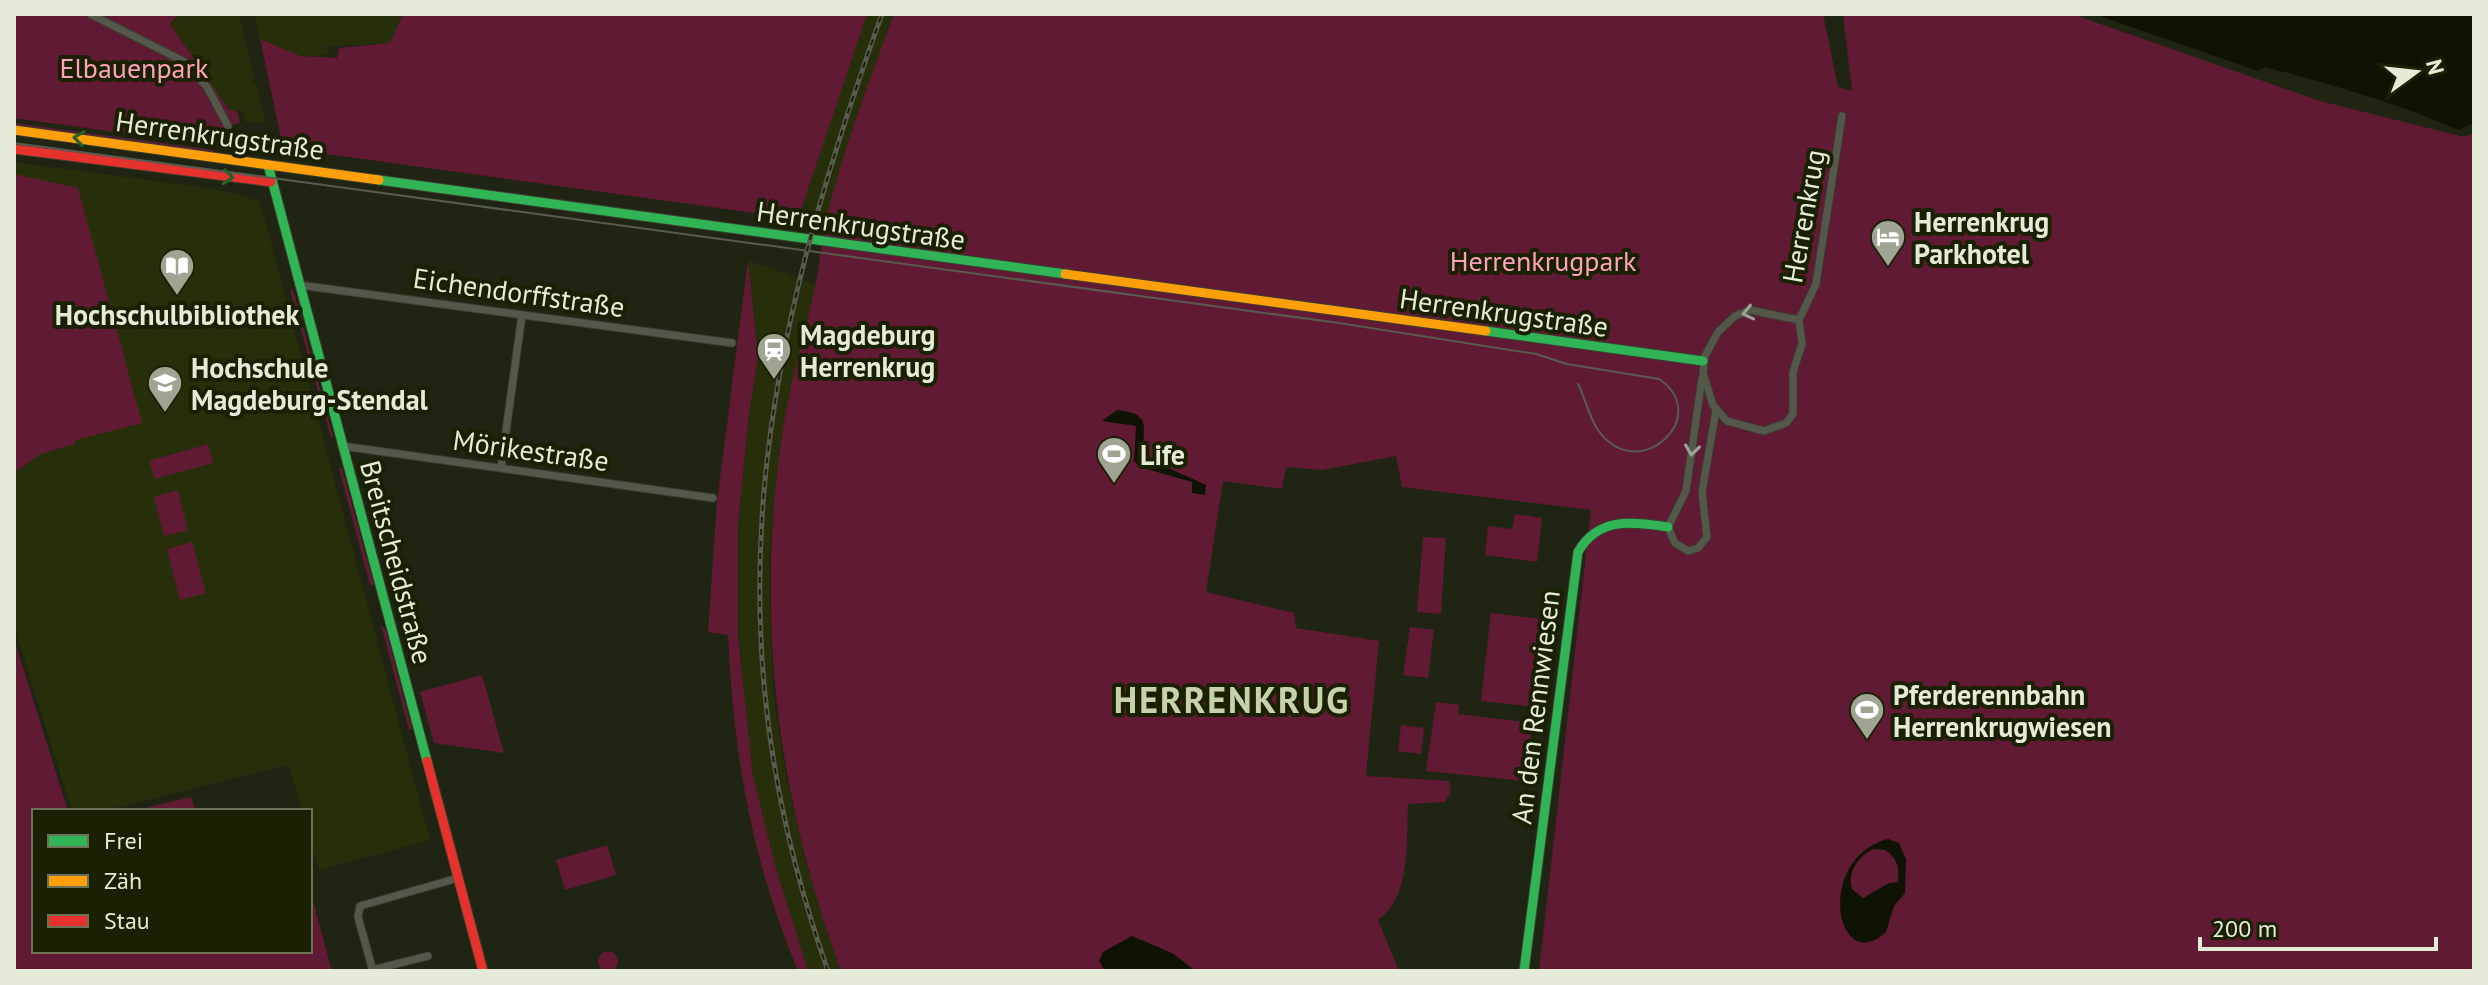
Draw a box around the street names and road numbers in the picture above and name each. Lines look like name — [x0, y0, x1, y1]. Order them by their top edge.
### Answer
street label: Herrenkrugstraße — [113, 102, 327, 168]
street label: Herrenkrug — [1773, 146, 1833, 286]
street label: Herrenkrugstraße — [754, 192, 968, 258]
street label: Eichendorffstraße — [411, 259, 627, 325]
street label: Herrenkrugstraße — [1397, 279, 1611, 345]
street label: Mörikestraße — [451, 421, 611, 479]
street label: Breitscheidstraße — [352, 456, 442, 668]
street label: An den Rennwiesen — [1502, 588, 1568, 826]

